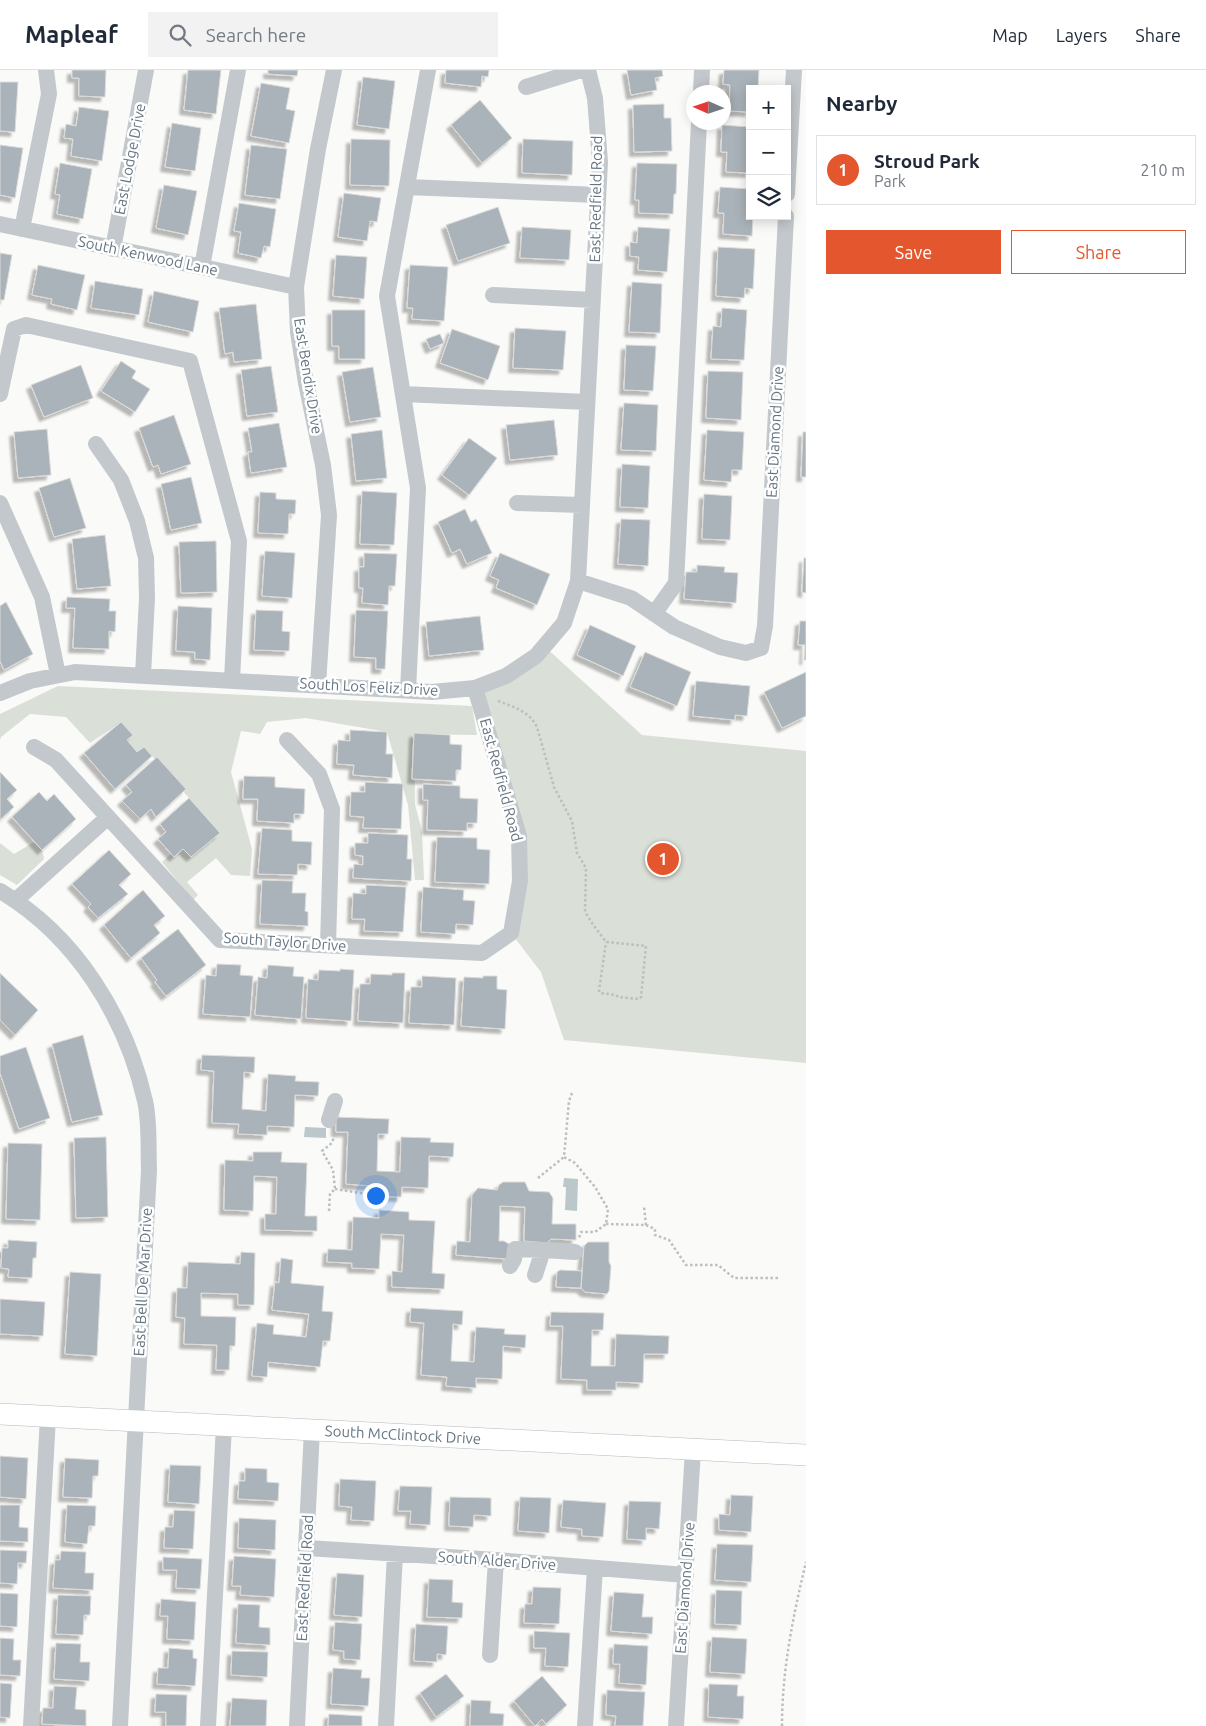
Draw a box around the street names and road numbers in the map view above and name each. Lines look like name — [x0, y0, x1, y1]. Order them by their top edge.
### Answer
street label: East Lodge Drive — [110, 102, 149, 216]
street label: East Redfield Road — [586, 136, 605, 262]
street label: South Kenwood Lane — [77, 232, 220, 279]
street label: East Bendix Drive — [291, 317, 326, 435]
street label: East Diamond Drive — [763, 366, 786, 498]
street label: South Los Feliz Drive — [299, 674, 439, 699]
street label: East Redfield Road — [477, 716, 526, 843]
street label: South Taylor Drive — [223, 929, 347, 954]
street label: East Bell De Mar Drive — [130, 1207, 155, 1357]
street label: South McClintock Drive — [324, 1422, 482, 1447]
street label: East Redfield Road — [293, 1514, 316, 1642]
street label: East Diamond Drive — [671, 1522, 698, 1654]
street label: South Alder Drive — [437, 1548, 557, 1573]

